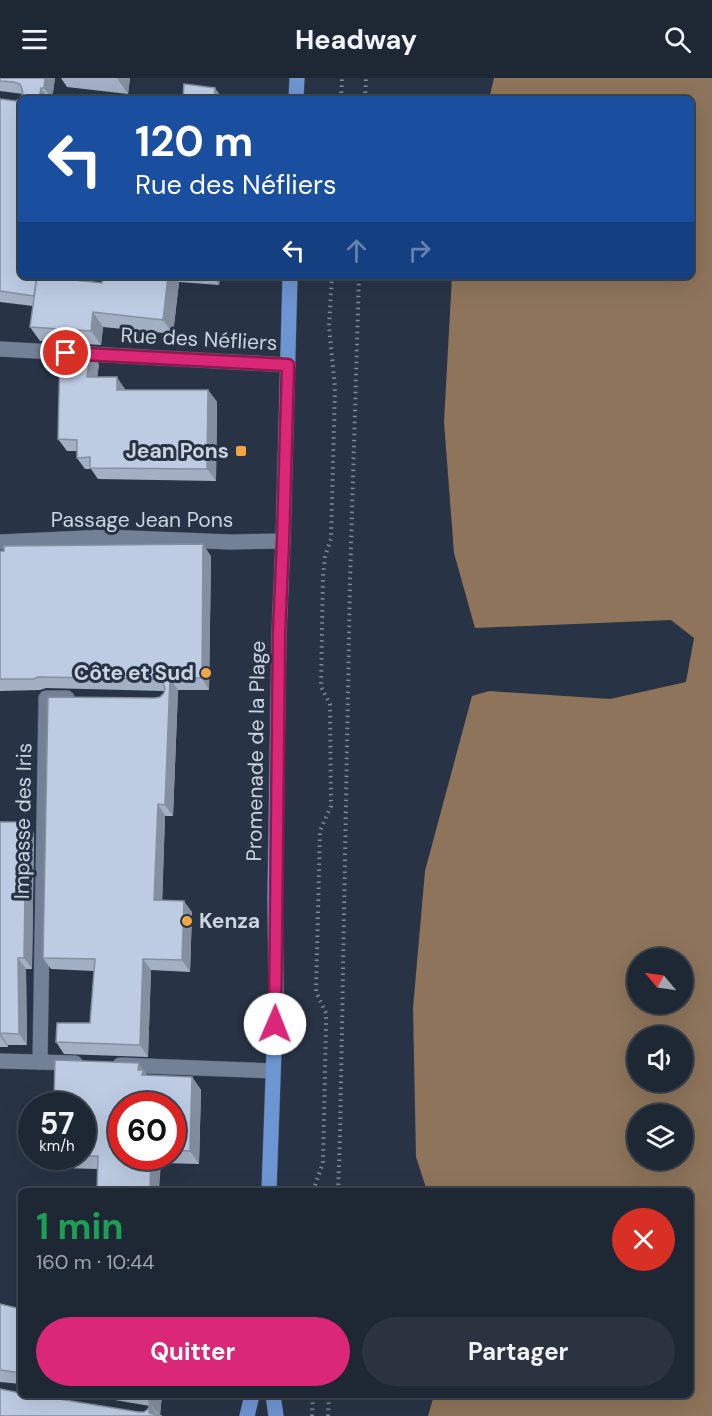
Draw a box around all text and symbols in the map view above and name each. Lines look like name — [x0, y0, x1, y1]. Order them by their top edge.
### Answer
text: Headway — [295, 22, 417, 57]
icon: menu — [18, 23, 51, 56]
icon: search — [661, 23, 694, 56]
text: 120 m — [135, 114, 253, 169]
icon: left — [36, 120, 114, 198]
text: Rue des Néfliers — [135, 167, 337, 202]
icon: left — [277, 234, 310, 267]
icon: ahead — [340, 234, 373, 267]
icon: right — [403, 234, 436, 267]
street label: Rue des Néfliers — [120, 321, 278, 357]
pin — [40, 327, 91, 378]
icon: arrive — [49, 336, 82, 369]
place label: Jean Pons — [125, 437, 229, 465]
marker: Jean Pons — [234, 444, 248, 458]
street label: Passage Jean Pons — [51, 506, 233, 534]
street label: Promenade de la Plage — [240, 640, 272, 862]
place label: Côte et Sud — [74, 659, 194, 687]
marker: Côte et Sud — [199, 666, 213, 680]
street label: Impasse des Iris — [8, 743, 38, 899]
place label: Kenza — [199, 907, 260, 935]
marker: Kenza — [180, 914, 194, 928]
north arrow — [627, 948, 693, 1014]
map controls — [627, 948, 693, 1170]
position arrow — [243, 992, 307, 1056]
button: sound — [627, 1026, 693, 1092]
speed limit sign: 60 — [108, 1092, 186, 1170]
text: 57 — [40, 1104, 74, 1143]
button: layers — [627, 1104, 693, 1170]
text: km/h — [39, 1136, 75, 1156]
text: 1 min — [36, 1203, 124, 1250]
button: close — [612, 1208, 675, 1271]
text: 160 m · 10:44 — [36, 1249, 154, 1275]
button: Quitter — [36, 1317, 350, 1386]
button: Partager — [362, 1317, 675, 1386]

